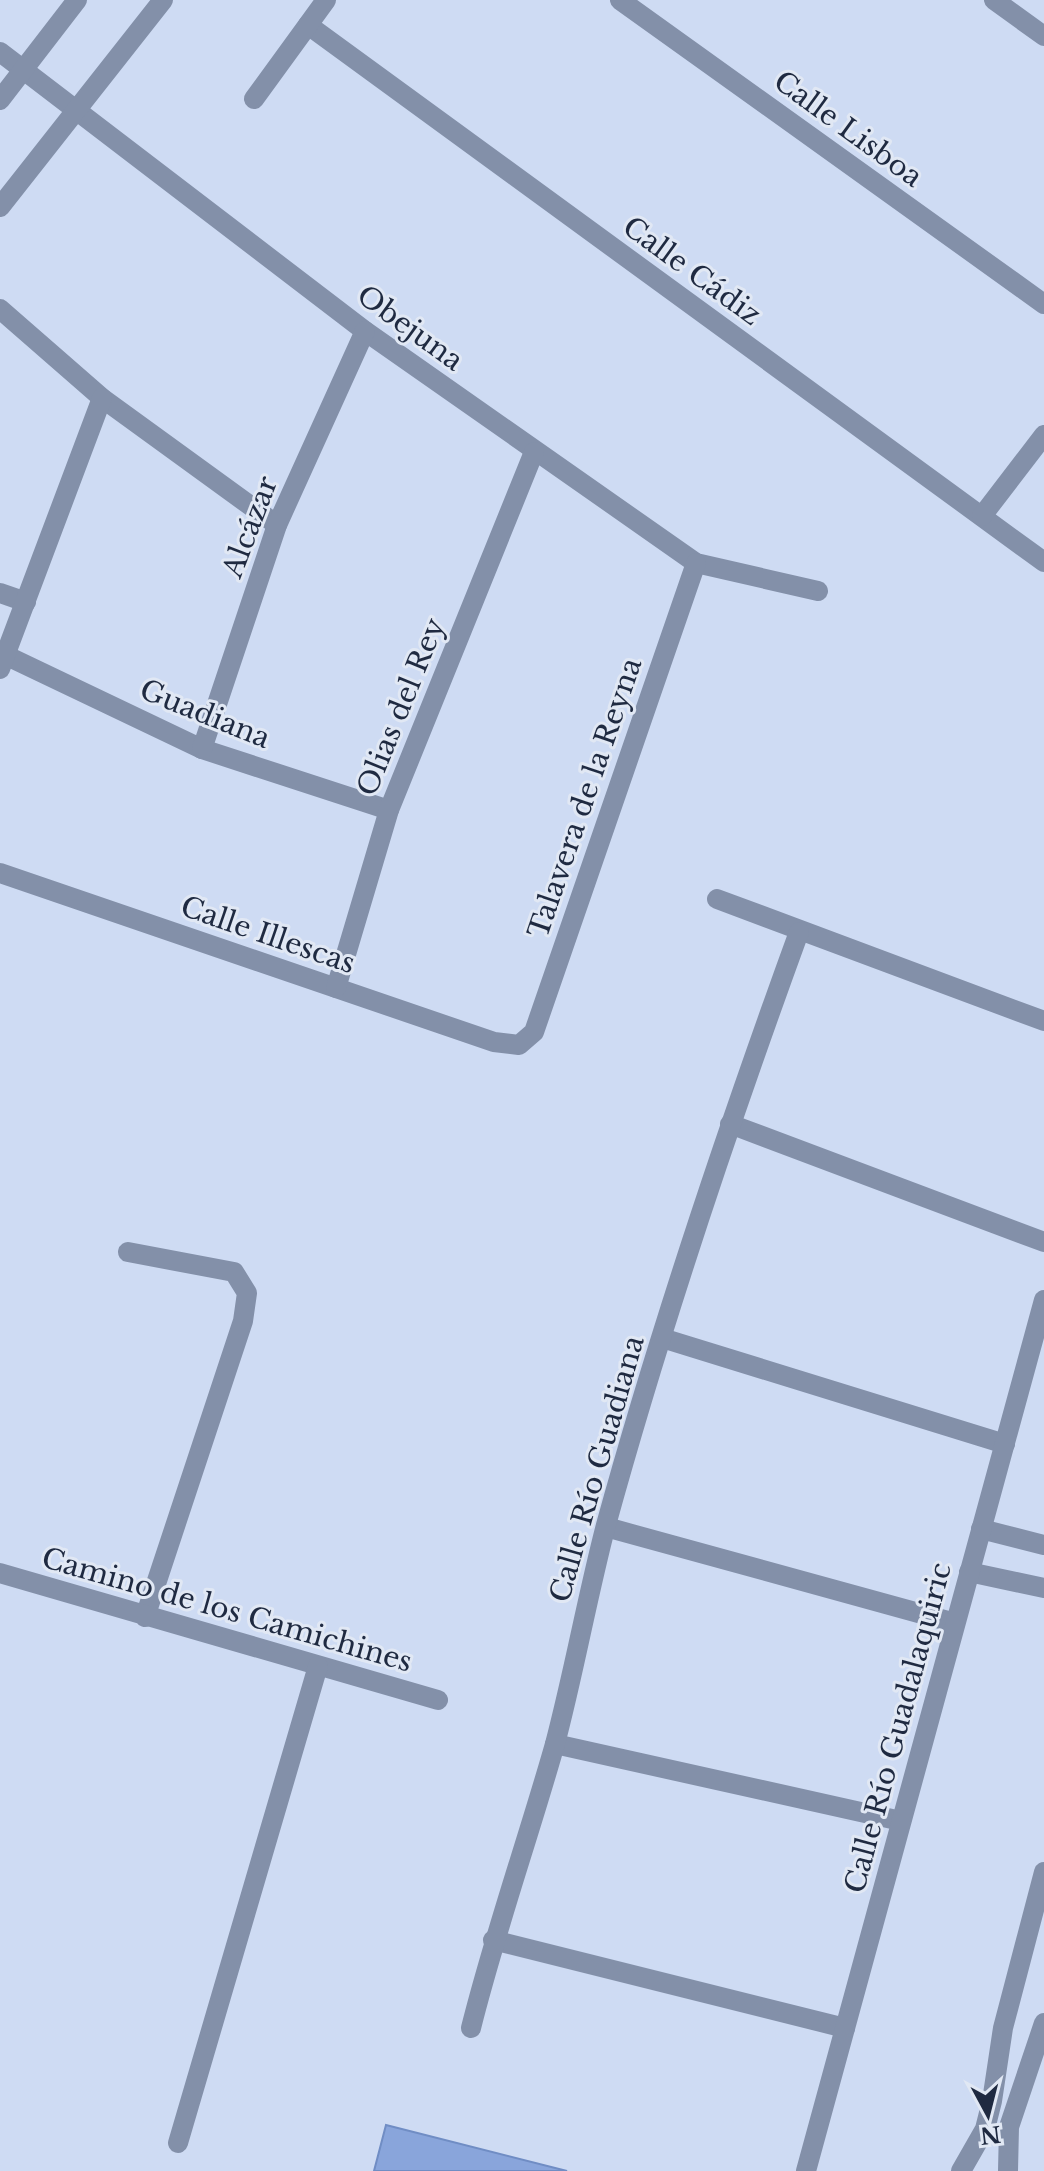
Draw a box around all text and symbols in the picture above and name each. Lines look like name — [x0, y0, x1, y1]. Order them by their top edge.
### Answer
street label: Calle Lisboa — [767, 63, 929, 195]
street label: Calle Cádiz — [616, 209, 768, 333]
street label: Obejuna — [350, 278, 470, 379]
street label: Alcázar — [214, 471, 286, 584]
street label: Olias del Rey — [349, 613, 453, 801]
street label: Talavera de la Reyna — [521, 653, 650, 943]
street label: Guadiana — [135, 672, 276, 756]
street label: Calle Illescas — [176, 889, 360, 981]
street label: Calle Río Guadiana — [542, 1331, 652, 1606]
street label: Camino de los Camichines — [38, 1540, 416, 1680]
street label: Calle Río Guadalaquiric — [837, 1559, 959, 1897]
north arrow — [948, 2075, 1028, 2155]
text: N — [978, 2120, 1002, 2149]

